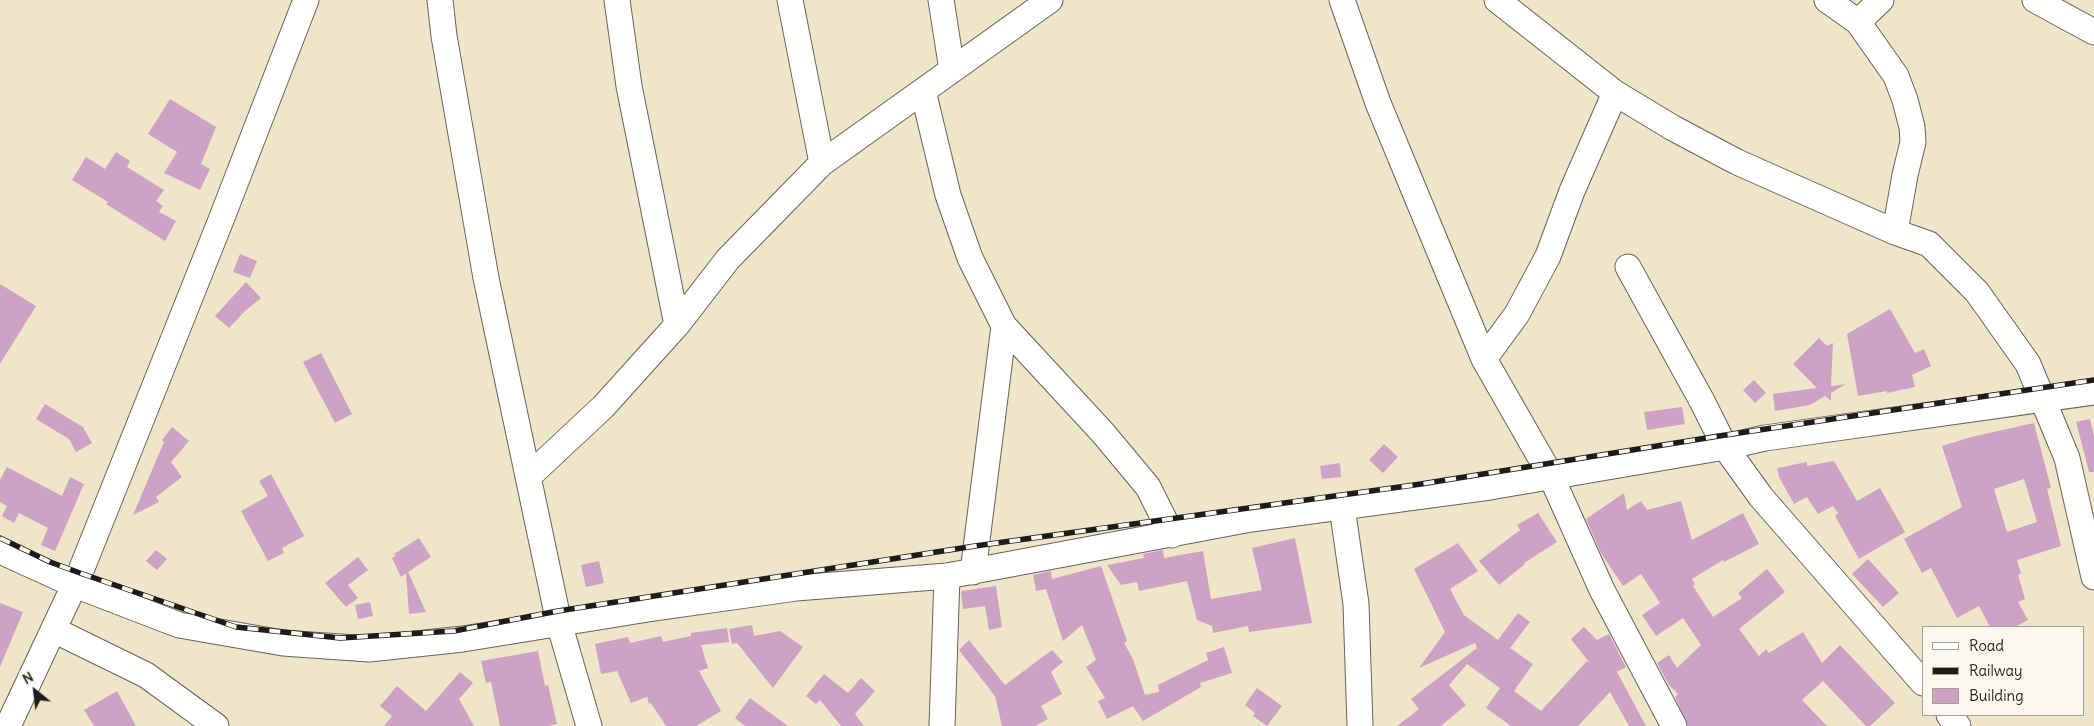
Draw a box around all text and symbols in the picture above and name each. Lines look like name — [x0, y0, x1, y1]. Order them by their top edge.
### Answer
legend — [1922, 626, 2084, 716]
text: Road — [1969, 636, 2004, 655]
text: Railway — [1969, 661, 2023, 680]
north arrow — [10, 666, 60, 716]
text: N — [19, 668, 36, 688]
text: Building — [1969, 686, 2024, 705]

